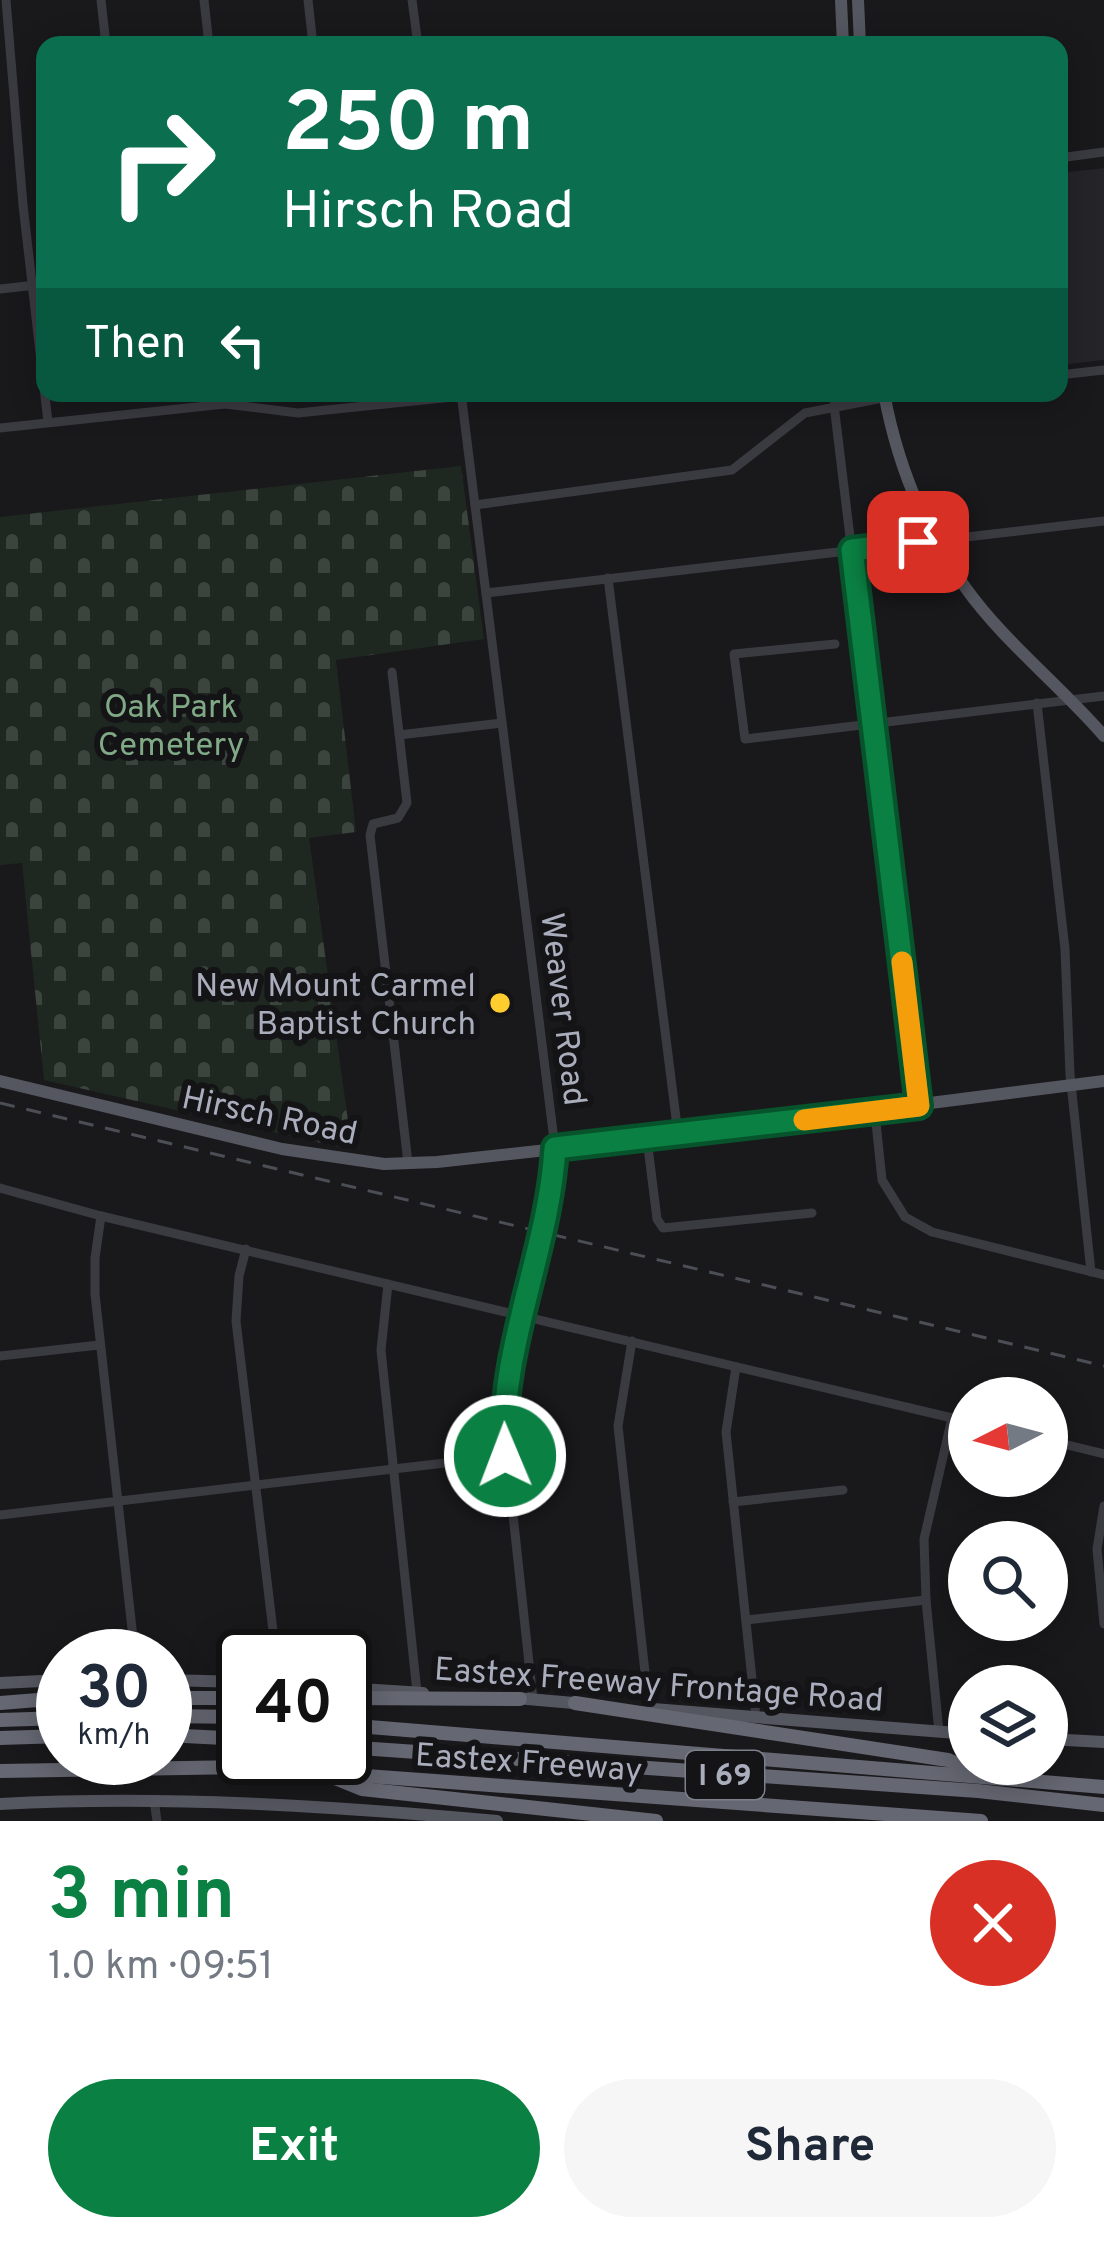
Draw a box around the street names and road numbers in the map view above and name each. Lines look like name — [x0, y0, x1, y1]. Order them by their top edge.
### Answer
street label: Weaver Road — [528, 911, 594, 1108]
street label: Hirsch Road — [178, 1079, 361, 1157]
street label: Eastex Freeway Frontage Road — [433, 1650, 885, 1724]
street label: Eastex Freeway — [414, 1736, 644, 1794]
road number: I 69 — [686, 1751, 764, 1799]

